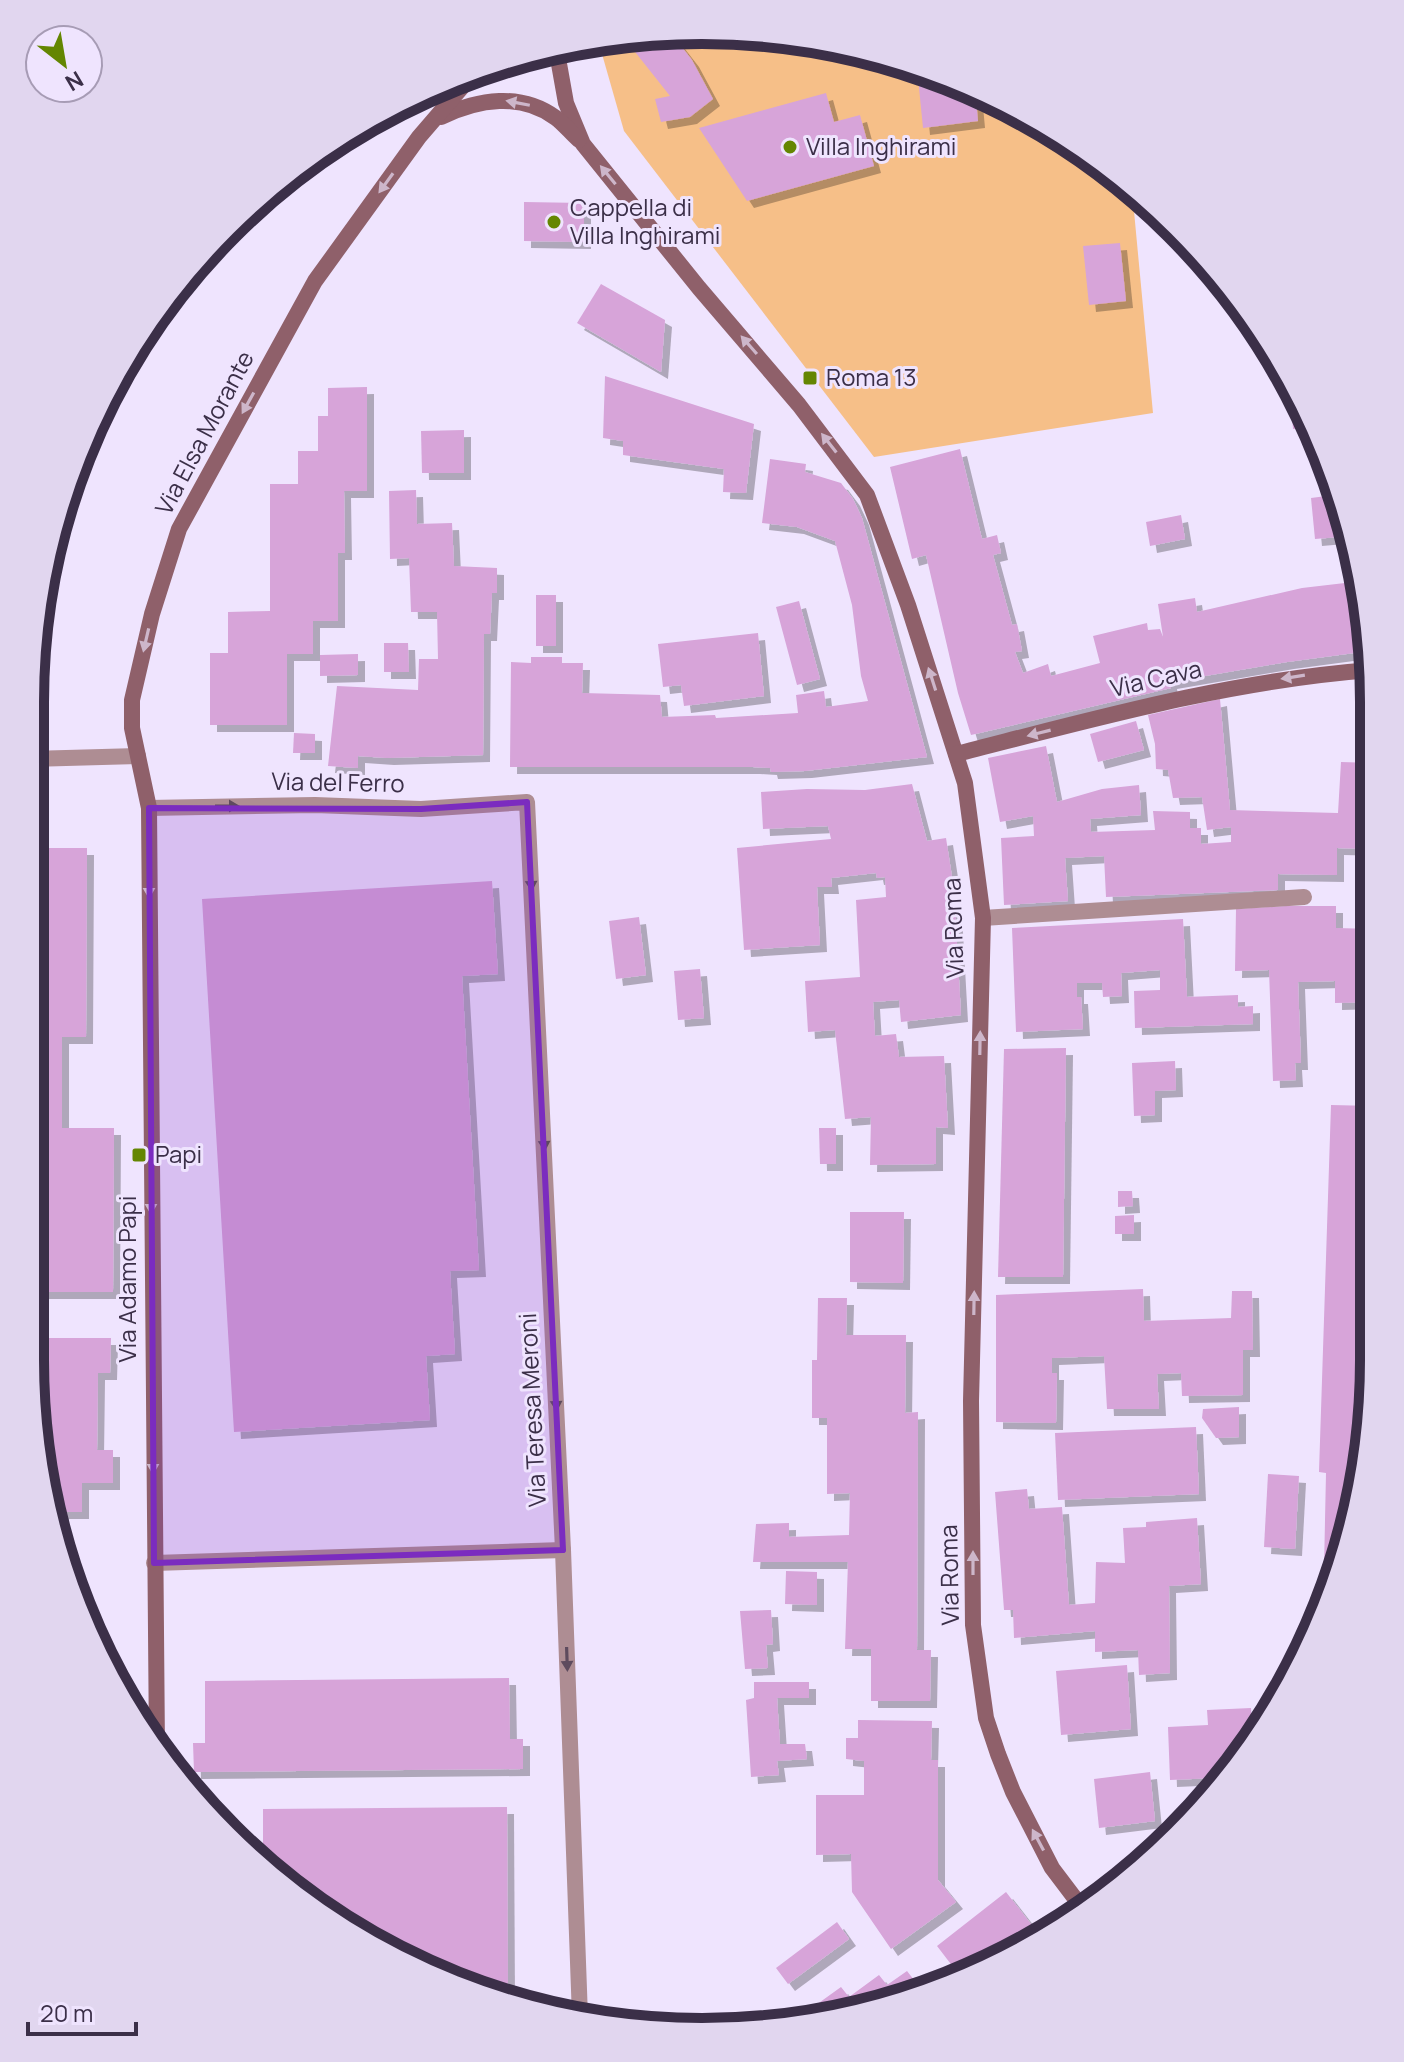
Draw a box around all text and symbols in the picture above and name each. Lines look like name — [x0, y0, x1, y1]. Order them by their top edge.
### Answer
north arrow — [24, 24, 104, 104]
text: N — [60, 64, 89, 98]
one-way arrow — [506, 97, 531, 109]
place label: Villa Inghirami — [806, 129, 956, 162]
marker: Villa Inghirami — [781, 138, 799, 156]
one-way arrow — [600, 165, 617, 185]
one-way arrow — [379, 173, 394, 194]
place label: Cappella di Villa Inghirami — [570, 190, 720, 251]
marker: Cappella di Villa Inghirami — [545, 213, 563, 231]
one-way arrow — [741, 336, 758, 356]
street label: Via Elsa Morante — [147, 345, 261, 520]
place label: Roma 13 — [826, 360, 916, 393]
marker: Roma 13 — [801, 369, 819, 387]
one-way arrow — [241, 392, 255, 414]
one-way arrow — [822, 433, 838, 453]
one-way arrow — [139, 628, 152, 653]
street label: Via Cava — [1107, 651, 1204, 704]
one-way arrow — [925, 667, 938, 691]
one-way arrow — [1280, 671, 1305, 683]
one-way arrow — [1027, 727, 1052, 739]
street label: Via del Ferro — [271, 764, 405, 799]
one-way arrow — [215, 799, 240, 812]
one-way arrow — [525, 867, 538, 892]
one-way arrow — [143, 874, 155, 899]
street label: Via Roma — [934, 877, 971, 979]
one-way arrow — [973, 1030, 986, 1055]
one-way arrow — [537, 1127, 550, 1152]
place label: Papi — [155, 1137, 202, 1170]
marker: Papi — [130, 1146, 148, 1164]
one-way arrow — [145, 1190, 157, 1215]
street label: Via Adamo Papi — [110, 1196, 143, 1362]
one-way arrow — [967, 1290, 980, 1315]
street label: Via Teresa Meroni — [510, 1312, 553, 1508]
one-way arrow — [550, 1387, 563, 1412]
one-way arrow — [147, 1450, 159, 1475]
street label: Via Roma — [931, 1524, 966, 1626]
one-way arrow — [967, 1550, 979, 1575]
one-way arrow — [561, 1647, 574, 1672]
one-way arrow — [1031, 1828, 1044, 1851]
scale bar — [28, 1986, 136, 2036]
text: 20 m — [40, 1996, 93, 2029]

